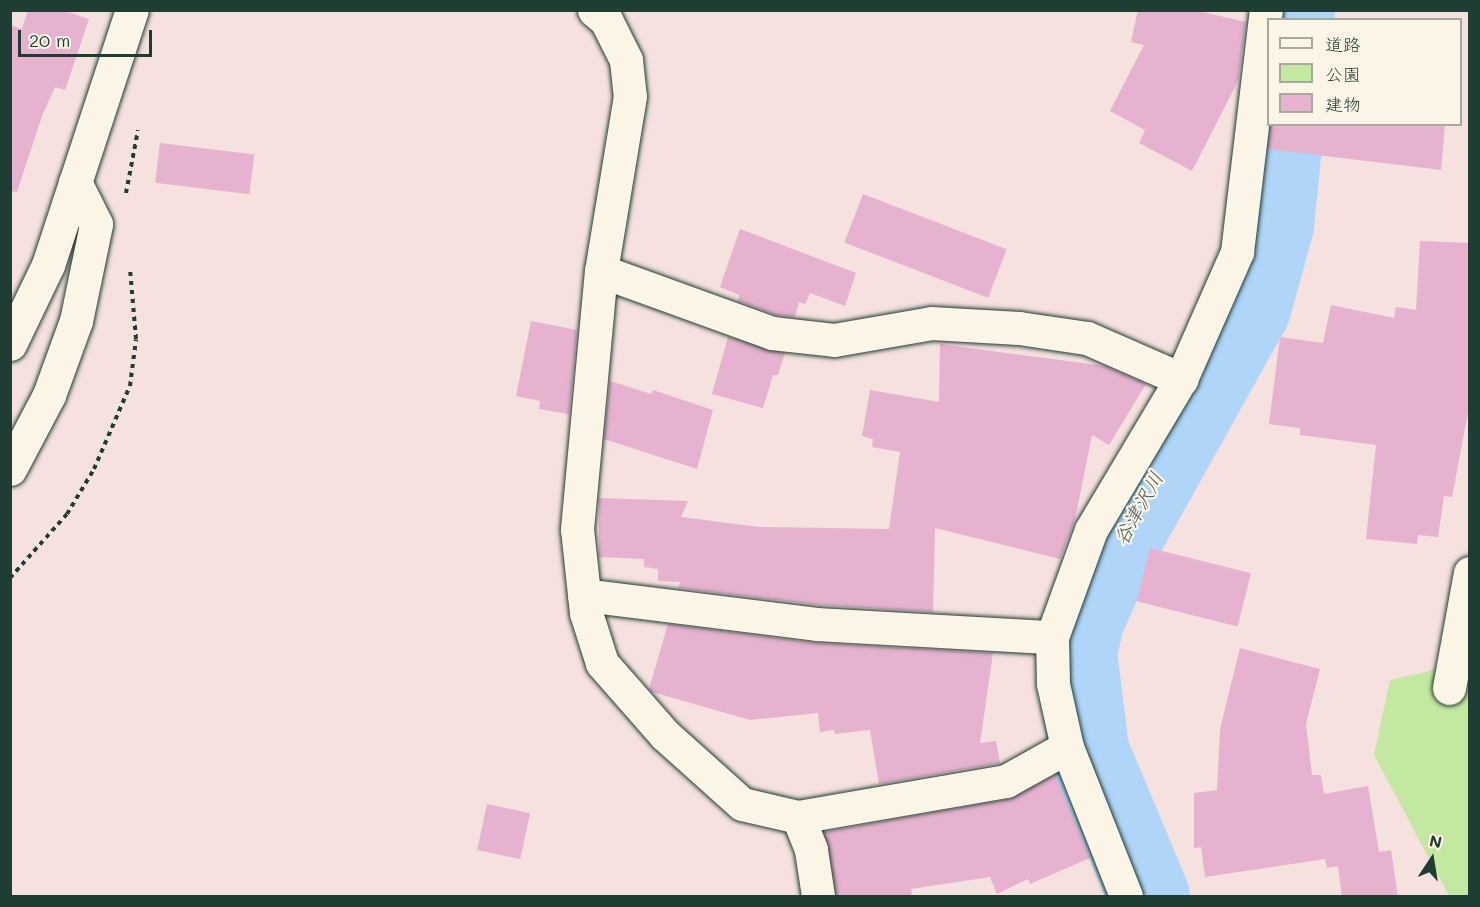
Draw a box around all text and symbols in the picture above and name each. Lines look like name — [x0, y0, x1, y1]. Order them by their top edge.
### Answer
scale bar — [21, 18, 154, 56]
legend — [1267, 18, 1462, 126]
text: 20 m — [29, 28, 70, 52]
text: 道路 — [1325, 32, 1361, 56]
text: 公園 — [1325, 62, 1361, 86]
text: 建物 — [1325, 92, 1361, 116]
water label: 谷津沢川 — [1108, 467, 1168, 549]
north arrow — [1402, 829, 1462, 889]
text: N — [1428, 829, 1444, 852]

